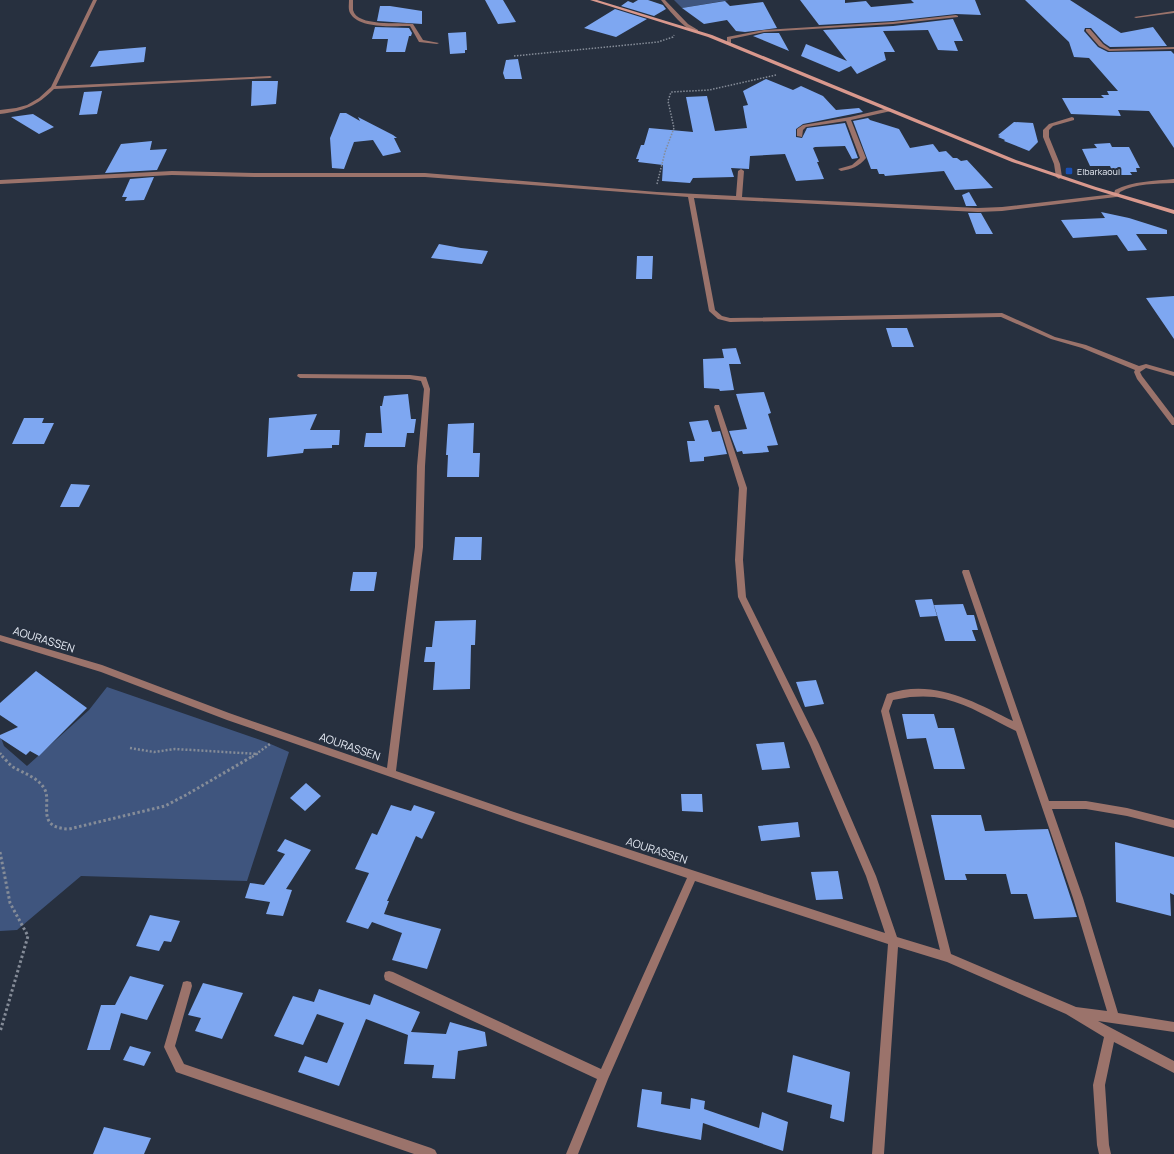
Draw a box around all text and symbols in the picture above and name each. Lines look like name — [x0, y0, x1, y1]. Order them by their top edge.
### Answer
place label: Elbarkaoui — [1077, 165, 1120, 178]
marker: Elbarkaoui — [1064, 166, 1074, 176]
street label: AOURASSEN — [11, 623, 77, 655]
street label: AOURASSEN — [317, 729, 383, 763]
street label: AOURASSEN — [624, 833, 690, 867]

